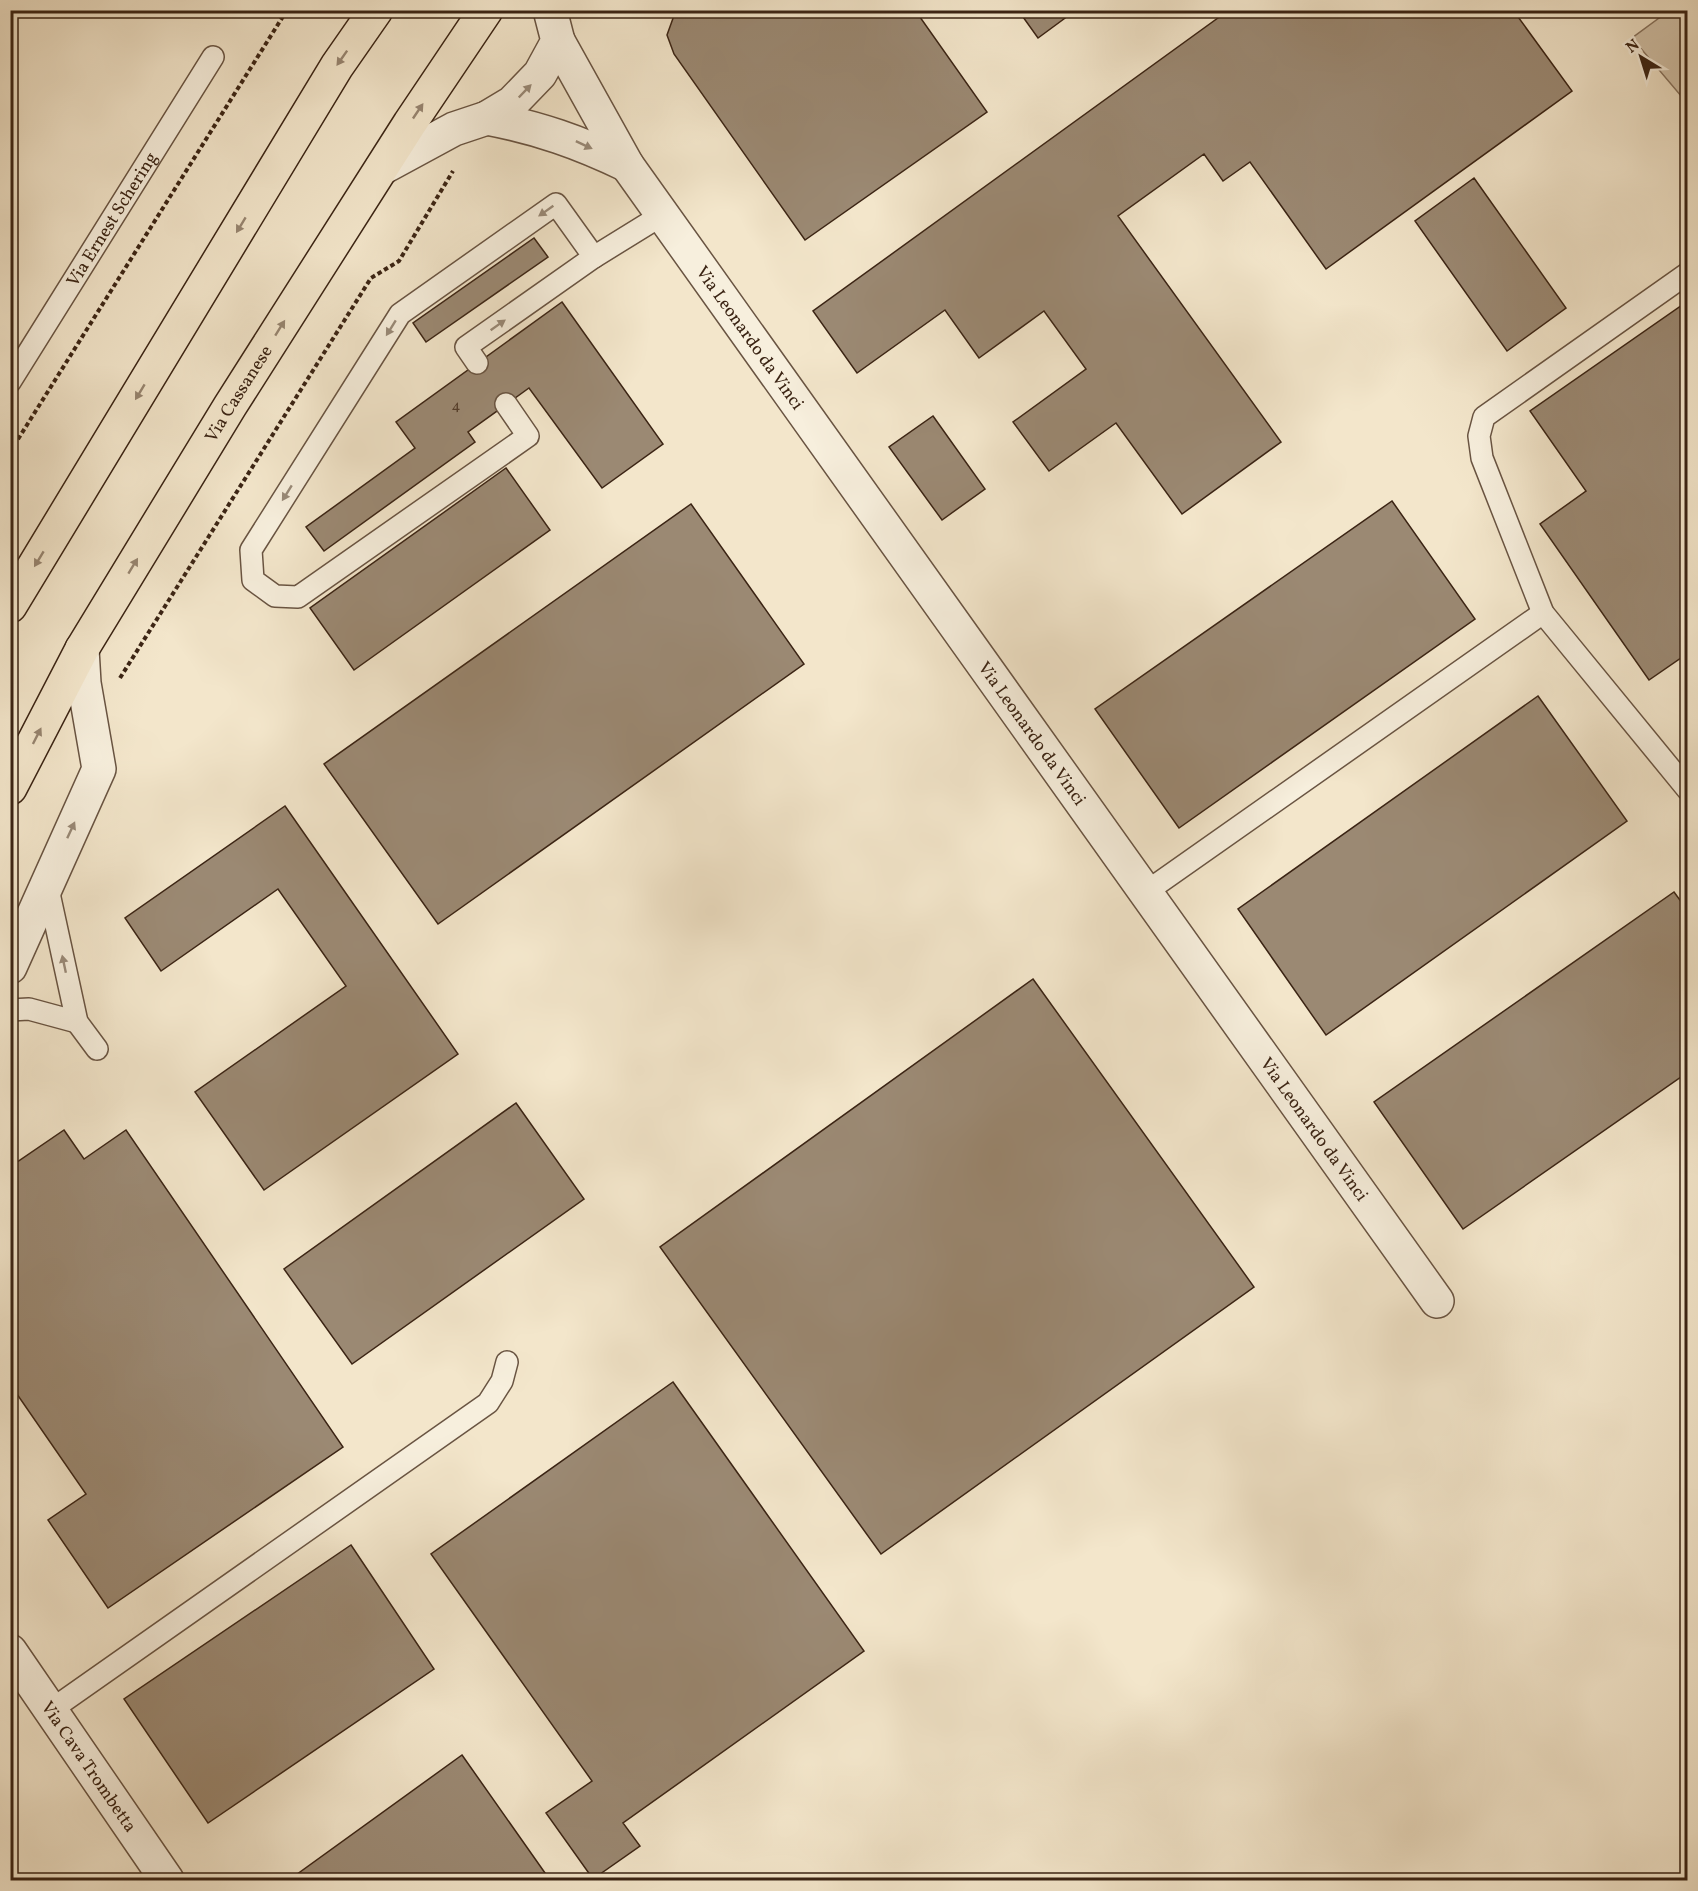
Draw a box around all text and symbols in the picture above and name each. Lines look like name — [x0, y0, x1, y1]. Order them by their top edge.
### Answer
north arrow — [1611, 27, 1671, 87]
text: N — [1622, 34, 1645, 59]
one-way arrow — [336, 50, 348, 66]
one-way arrow — [517, 84, 531, 98]
one-way arrow — [412, 103, 423, 119]
one-way arrow — [575, 140, 592, 149]
street label: Via Ernest Schering — [61, 148, 165, 292]
one-way arrow — [538, 205, 554, 217]
one-way arrow — [236, 217, 246, 234]
street label: Via Leonardo da Vinci — [689, 261, 809, 416]
one-way arrow — [490, 319, 506, 331]
one-way arrow — [274, 320, 285, 337]
one-way arrow — [386, 320, 397, 336]
street label: Via Cassanese — [200, 341, 279, 448]
one-way arrow — [135, 384, 146, 400]
house number: 4 — [452, 396, 461, 417]
one-way arrow — [282, 485, 293, 501]
one-way arrow — [34, 551, 45, 567]
one-way arrow — [127, 558, 138, 574]
street label: Via Leonardo da Vinci — [971, 657, 1091, 811]
one-way arrow — [32, 727, 42, 744]
one-way arrow — [66, 822, 75, 839]
one-way arrow — [59, 955, 68, 974]
street label: Via Leonardo da Vinci — [1253, 1053, 1373, 1207]
street label: Via Cava Trombetta — [34, 1697, 142, 1838]

